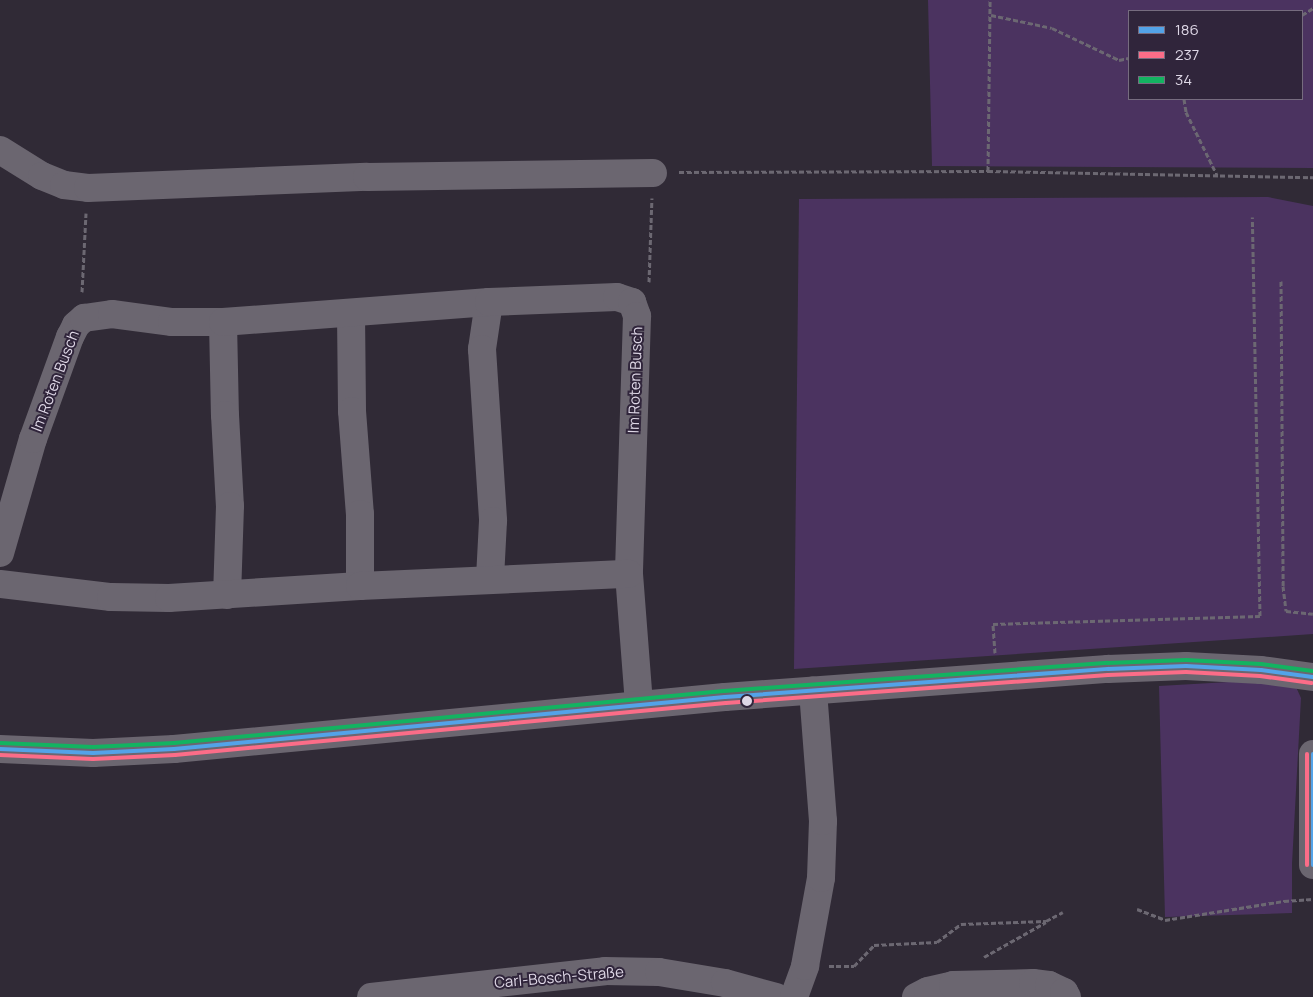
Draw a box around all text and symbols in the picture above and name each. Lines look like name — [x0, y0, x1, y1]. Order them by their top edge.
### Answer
legend — [1128, 10, 1303, 100]
text: 186 — [1175, 19, 1199, 40]
text: 237 — [1175, 44, 1199, 65]
text: 34 — [1175, 69, 1192, 90]
street label: Im Roten Busch — [624, 326, 646, 434]
street label: Im Roten Busch — [27, 328, 83, 434]
unlabelled marker — [742, 696, 752, 706]
street label: Carl-Bosch-Straße — [493, 962, 625, 992]

